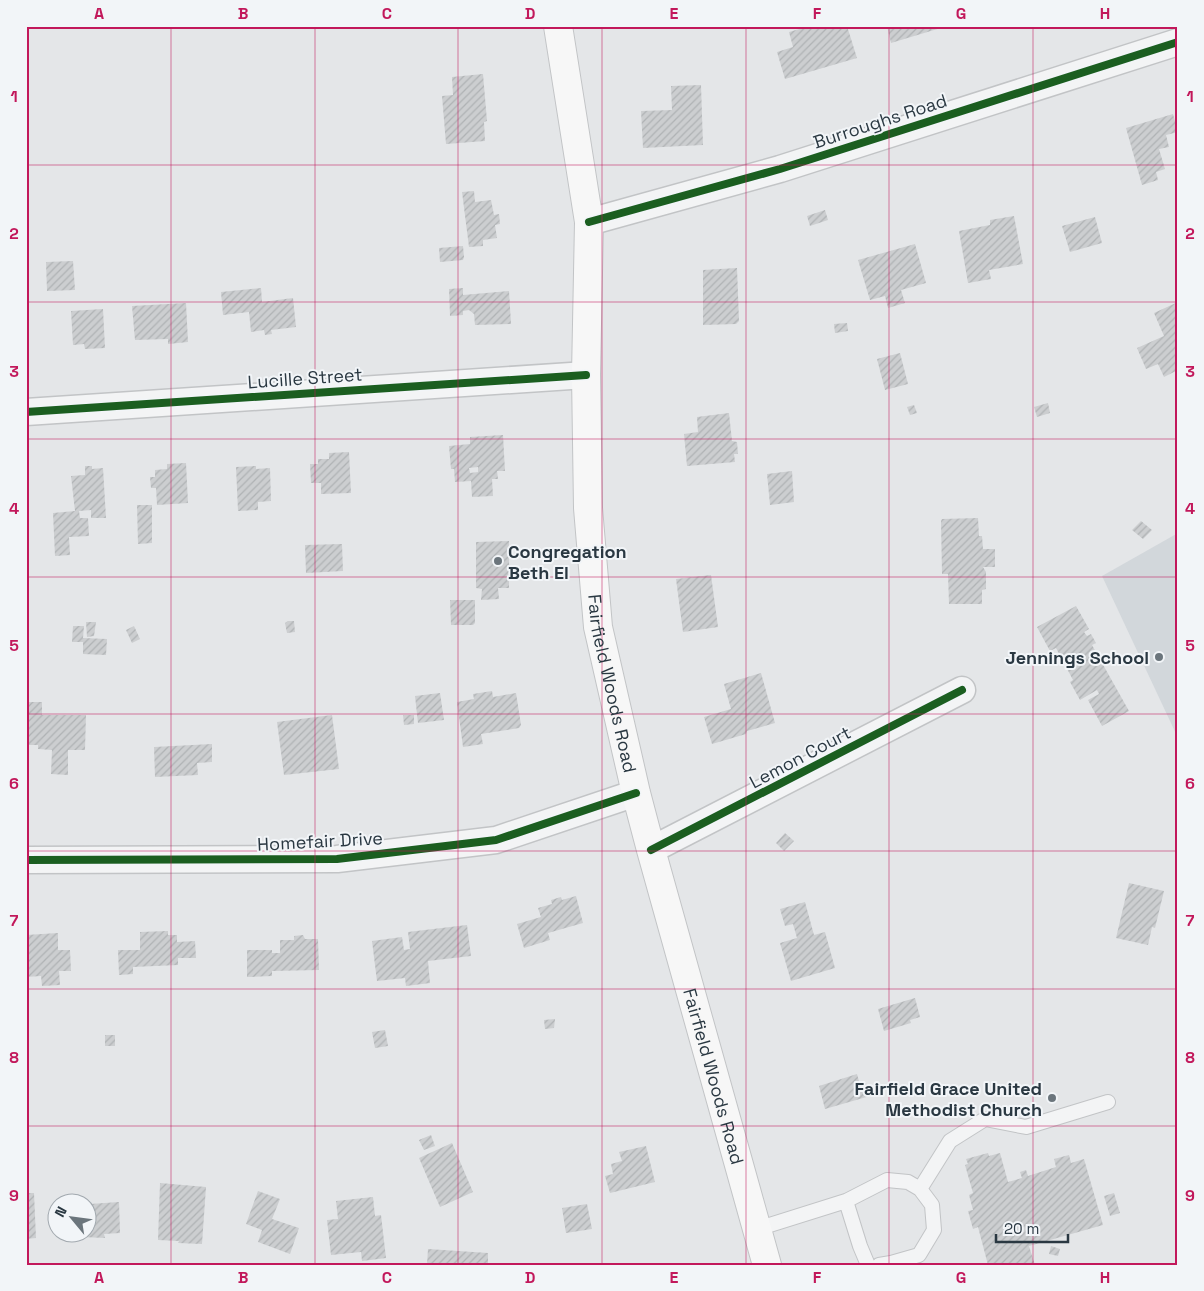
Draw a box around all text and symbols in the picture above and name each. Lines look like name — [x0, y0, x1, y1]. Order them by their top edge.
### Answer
text: A — [94, 3, 104, 24]
text: B — [238, 3, 248, 24]
text: C — [382, 3, 392, 24]
text: D — [525, 3, 535, 24]
text: E — [670, 3, 679, 24]
text: F — [813, 3, 822, 24]
text: G — [956, 3, 966, 24]
text: H — [1100, 3, 1110, 24]
text: 1 — [10, 86, 18, 107]
text: 1 — [1186, 86, 1194, 107]
street label: Burroughs Road — [810, 89, 950, 153]
text: 2 — [9, 223, 19, 244]
text: 2 — [1185, 223, 1195, 244]
text: 3 — [9, 361, 19, 382]
text: 3 — [1185, 361, 1195, 382]
street label: Lucille Street — [247, 363, 363, 393]
text: 4 — [9, 498, 19, 519]
text: 4 — [1185, 498, 1195, 519]
place label: Congregation Beth El — [508, 540, 627, 584]
marker: Congregation Beth El — [492, 555, 504, 567]
street label: Fairfield Woods Road — [584, 593, 642, 775]
text: 5 — [9, 635, 19, 656]
text: 5 — [1185, 635, 1195, 656]
place label: Jennings School — [1005, 646, 1149, 669]
marker: Jennings School — [1153, 651, 1165, 663]
street label: Lemon Court — [745, 721, 855, 793]
text: 6 — [9, 773, 19, 794]
text: 6 — [1185, 773, 1195, 794]
street label: Homefair Drive — [257, 826, 383, 856]
text: 7 — [10, 910, 19, 931]
text: 7 — [1186, 910, 1195, 931]
street label: Fairfield Woods Road — [679, 985, 750, 1167]
text: 8 — [9, 1047, 19, 1068]
text: 8 — [1185, 1047, 1195, 1068]
place label: Fairfield Grace United Methodist Church — [855, 1077, 1042, 1121]
marker: Fairfield Grace United Methodist Church — [1046, 1092, 1058, 1104]
text: 9 — [9, 1185, 19, 1206]
text: 9 — [1185, 1185, 1195, 1206]
north arrow — [48, 1194, 98, 1244]
text: N — [50, 1203, 71, 1220]
scale bar — [996, 1211, 1069, 1243]
text: 20 m — [1004, 1219, 1039, 1238]
text: A — [94, 1267, 104, 1288]
text: B — [238, 1267, 248, 1288]
text: C — [382, 1267, 392, 1288]
text: D — [525, 1267, 535, 1288]
text: E — [670, 1267, 679, 1288]
text: F — [813, 1267, 822, 1288]
text: G — [956, 1267, 966, 1288]
text: H — [1100, 1267, 1110, 1288]

